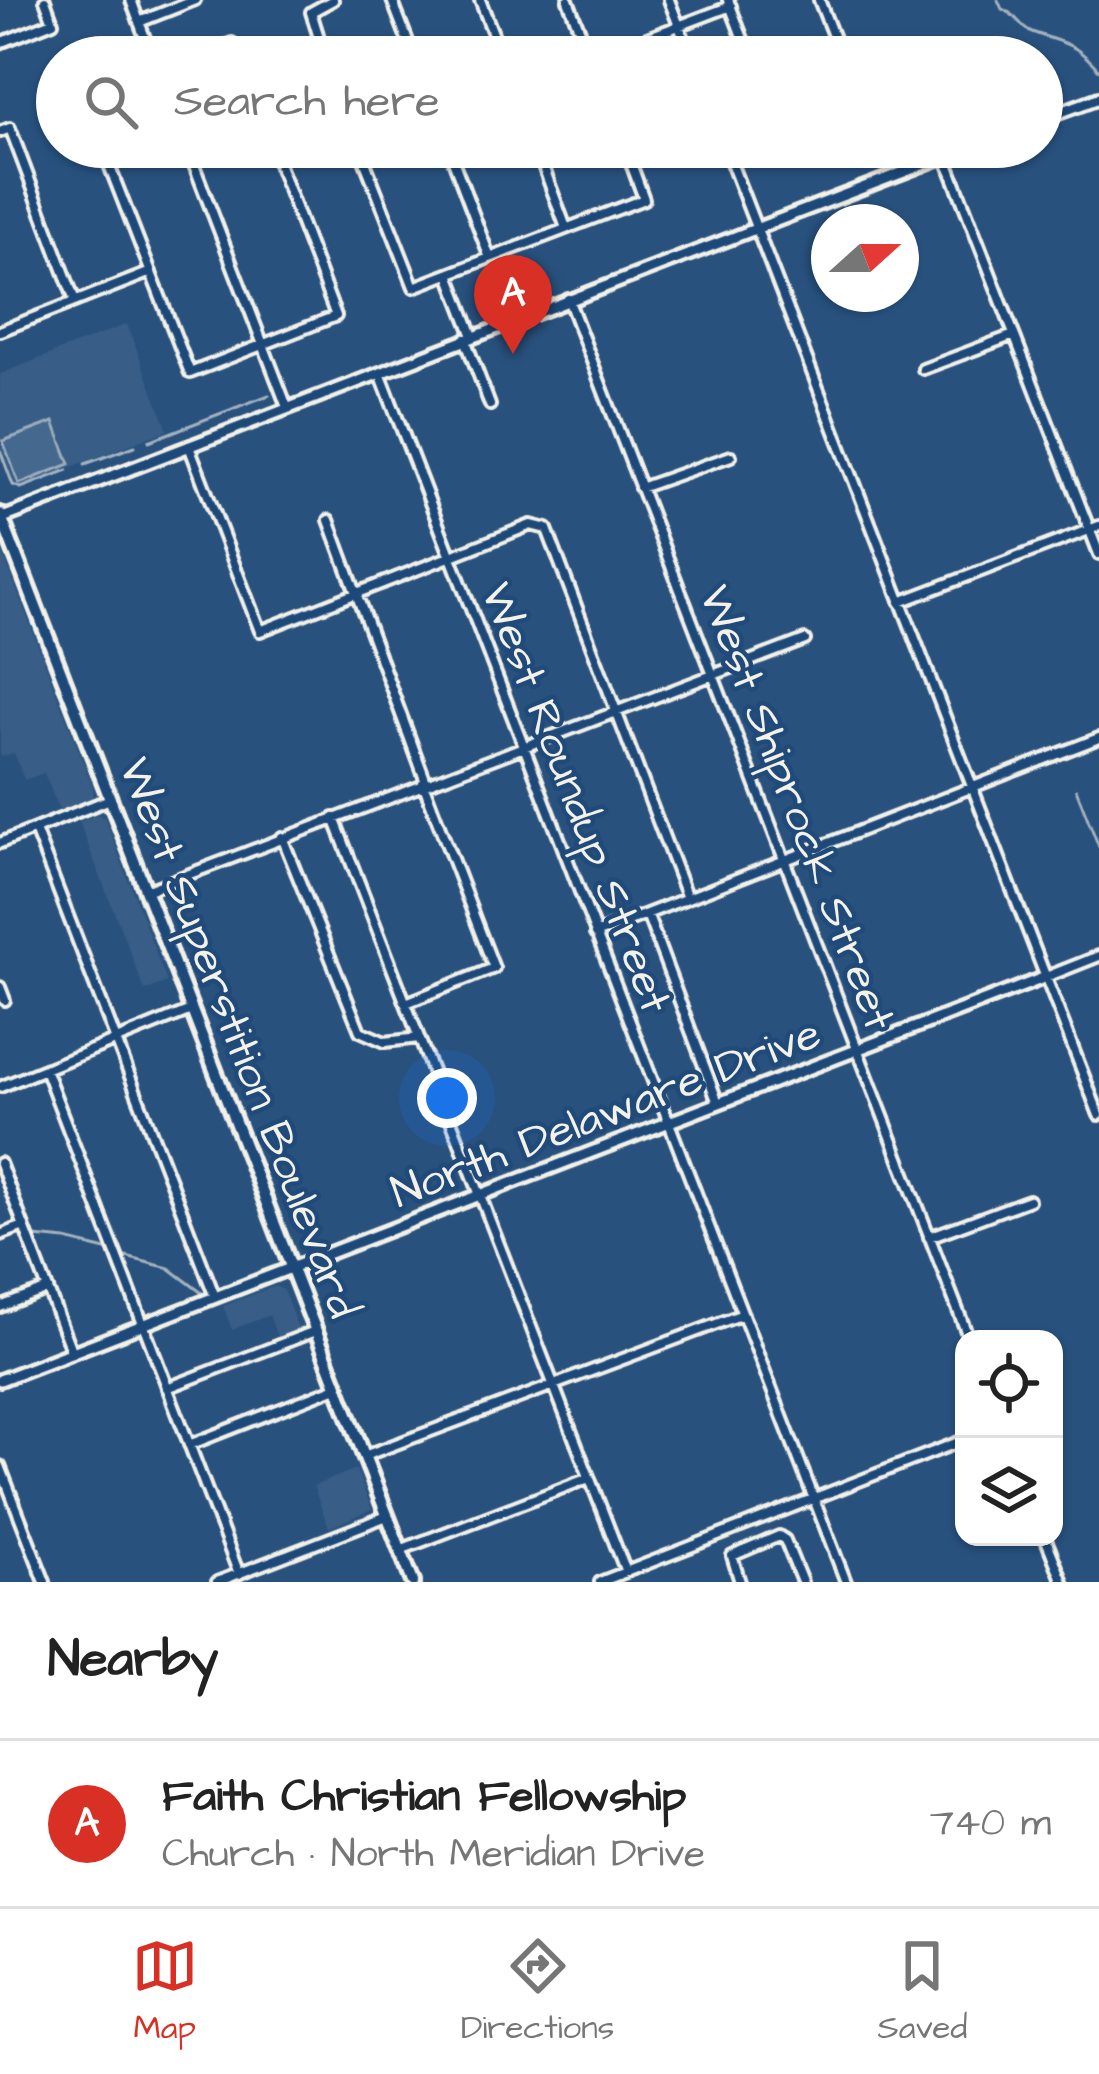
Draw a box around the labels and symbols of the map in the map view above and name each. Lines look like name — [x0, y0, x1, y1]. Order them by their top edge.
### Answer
north arrow — [811, 204, 919, 312]
pin: A — [474, 255, 552, 354]
street label: West Roundup Street — [465, 574, 686, 1022]
street label: West Shiprock Street — [683, 577, 910, 1039]
street label: West Superstition Boulevard — [103, 749, 374, 1327]
street label: North Delaware Drive — [382, 1003, 830, 1224]
your location — [417, 1068, 477, 1128]

